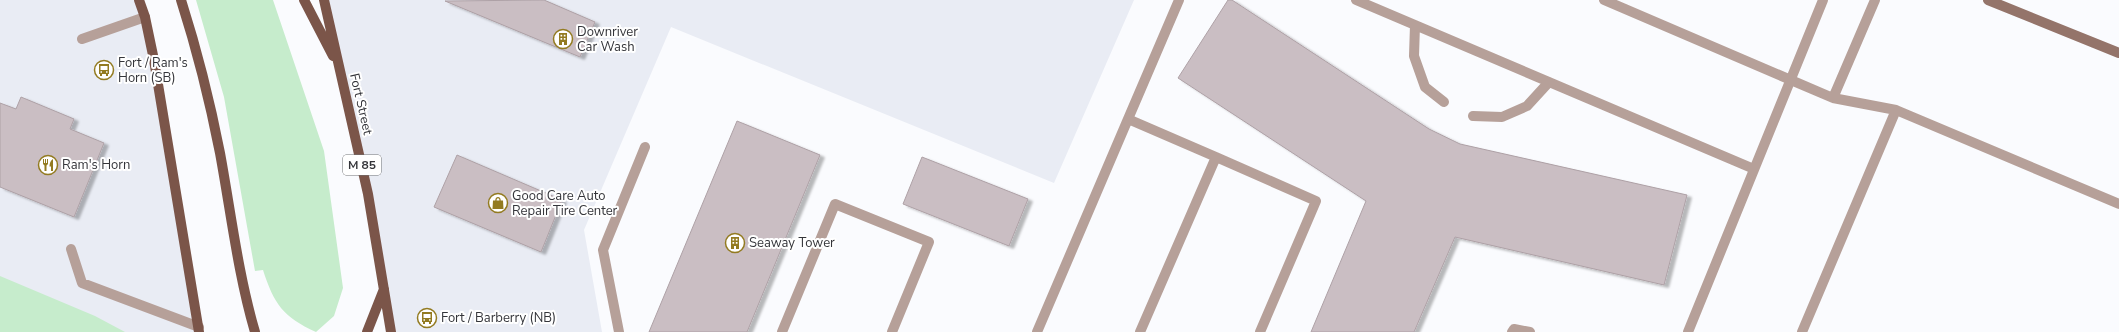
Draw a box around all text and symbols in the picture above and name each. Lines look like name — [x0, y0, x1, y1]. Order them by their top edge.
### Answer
place label: Downriver Car Wash — [577, 23, 638, 56]
building icon: Downriver Car Wash — [552, 28, 574, 50]
place label: Fort / Ram's Horn (SB) — [118, 54, 188, 87]
bus stop icon: Fort / Ram's Horn (SB) — [93, 59, 115, 81]
street label: Fort Street — [345, 72, 377, 137]
restaurant icon: Ram's Horn — [37, 154, 59, 176]
road number: M 85 — [343, 155, 381, 175]
place label: Ram's Horn — [62, 156, 130, 174]
place label: Good Care Auto Repair Tire Center — [512, 187, 618, 220]
shop icon: Good Care Auto Repair Tire Center — [487, 192, 509, 214]
building icon: Seaway Tower — [724, 232, 746, 254]
place label: Seaway Tower — [749, 234, 835, 252]
bus stop icon: Fort / Barberry (NB) — [416, 307, 438, 329]
place label: Fort / Barberry (NB) — [441, 309, 556, 327]

